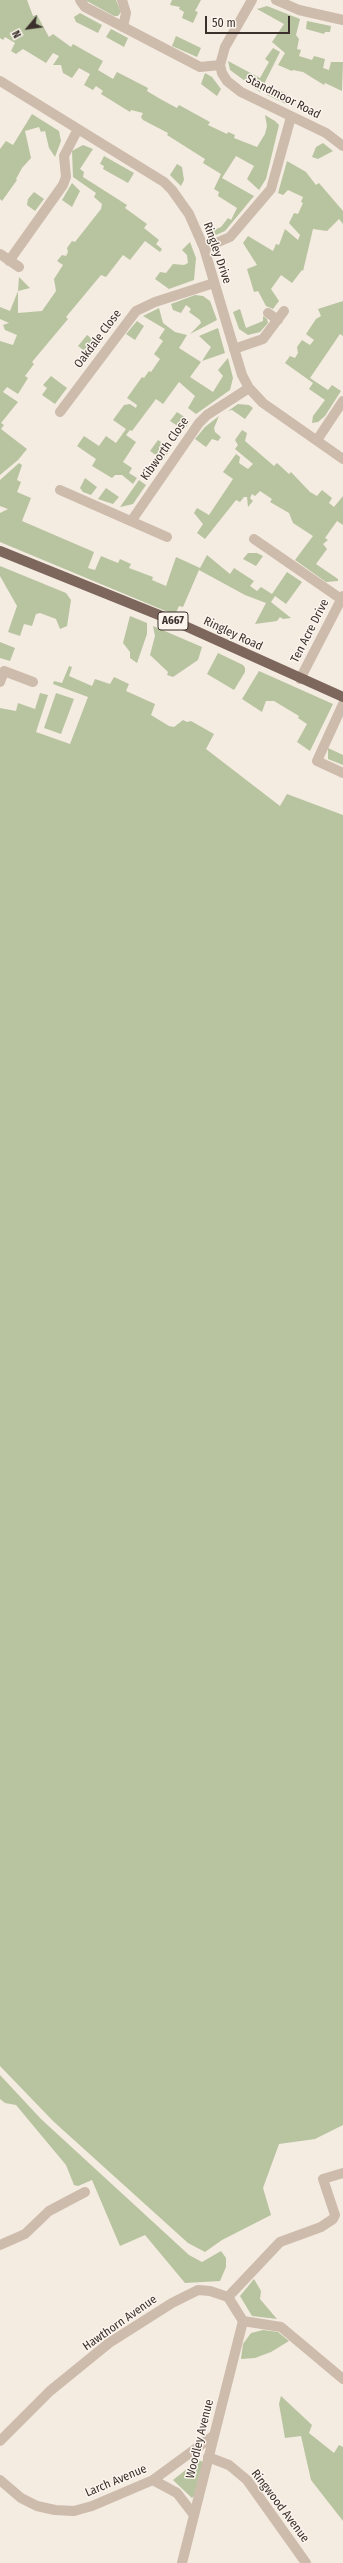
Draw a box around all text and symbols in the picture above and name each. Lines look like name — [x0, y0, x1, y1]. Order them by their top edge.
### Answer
north arrow — [8, 8, 48, 48]
scale bar — [207, 8, 292, 34]
text: 50 m — [212, 16, 236, 30]
text: N — [10, 28, 24, 40]
street label: Standmoor Road — [243, 72, 323, 122]
street label: Ringley Drive — [200, 220, 234, 286]
street label: Oakdale Close — [71, 307, 125, 371]
street label: Kibworth Close — [138, 415, 192, 483]
street label: Ten Acre Drive — [288, 597, 332, 665]
road number: A667 — [158, 612, 188, 630]
street label: Ringley Road — [201, 614, 265, 654]
street label: Hawthorn Avenue — [80, 2292, 160, 2354]
street label: Woodley Avenue — [183, 2398, 217, 2480]
street label: Larch Avenue — [83, 2462, 149, 2500]
street label: Ringwood Avenue — [248, 2467, 312, 2545]

